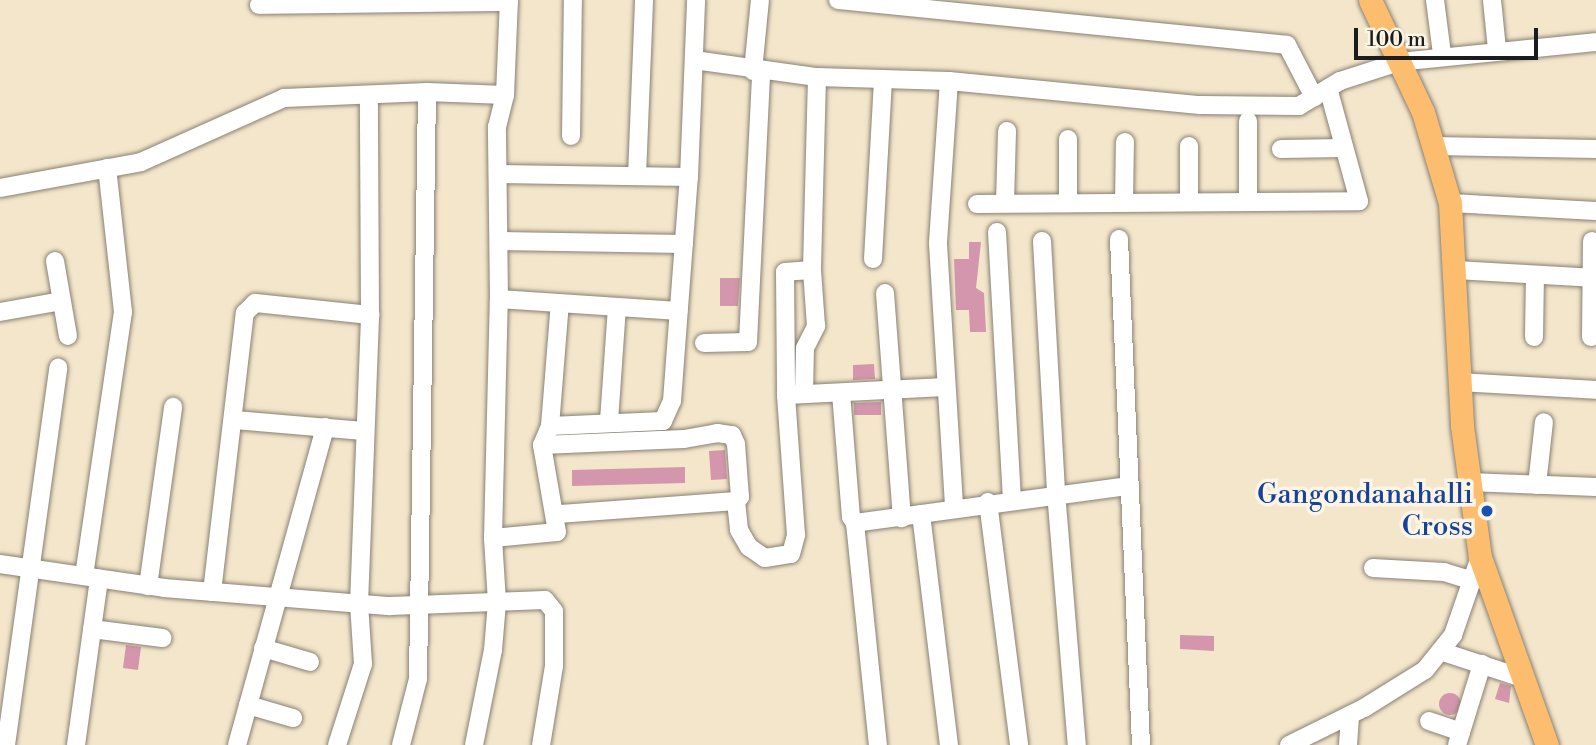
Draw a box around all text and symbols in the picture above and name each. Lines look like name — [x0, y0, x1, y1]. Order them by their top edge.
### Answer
scale bar — [1358, 14, 1542, 58]
text: 100 m — [1367, 27, 1426, 53]
place label: Gangondanahalli Cross — [1257, 478, 1473, 544]
marker: Gangondanahalli Cross — [1479, 503, 1495, 519]

